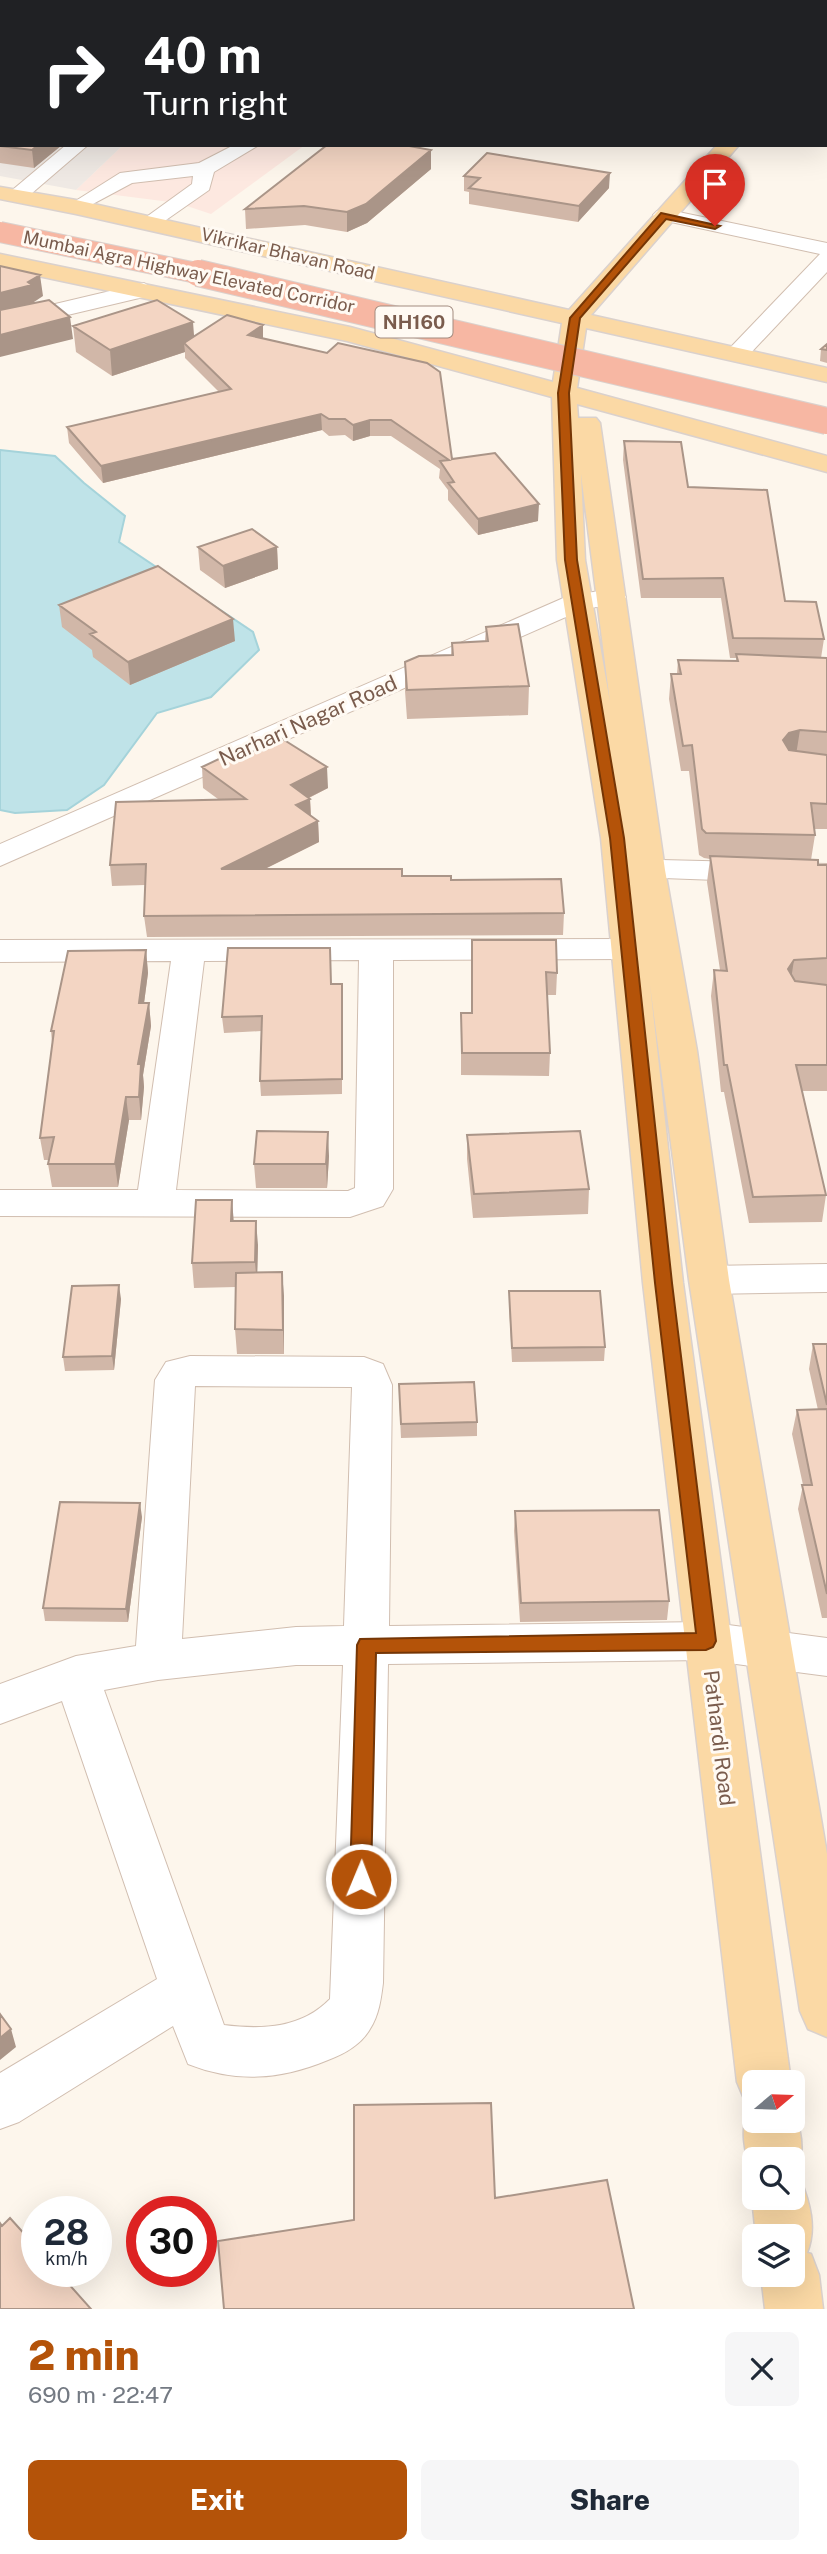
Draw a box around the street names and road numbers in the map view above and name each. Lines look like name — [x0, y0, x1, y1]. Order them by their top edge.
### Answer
street label: Vikrikar Bhavan Road — [199, 223, 377, 284]
street label: Mumbai Agra Highway Elevated Corridor — [21, 226, 357, 317]
road number: NH160 — [376, 306, 452, 338]
street label: Narhari Nagar Road — [215, 670, 401, 771]
street label: Pathardi Road — [699, 1668, 740, 1807]

